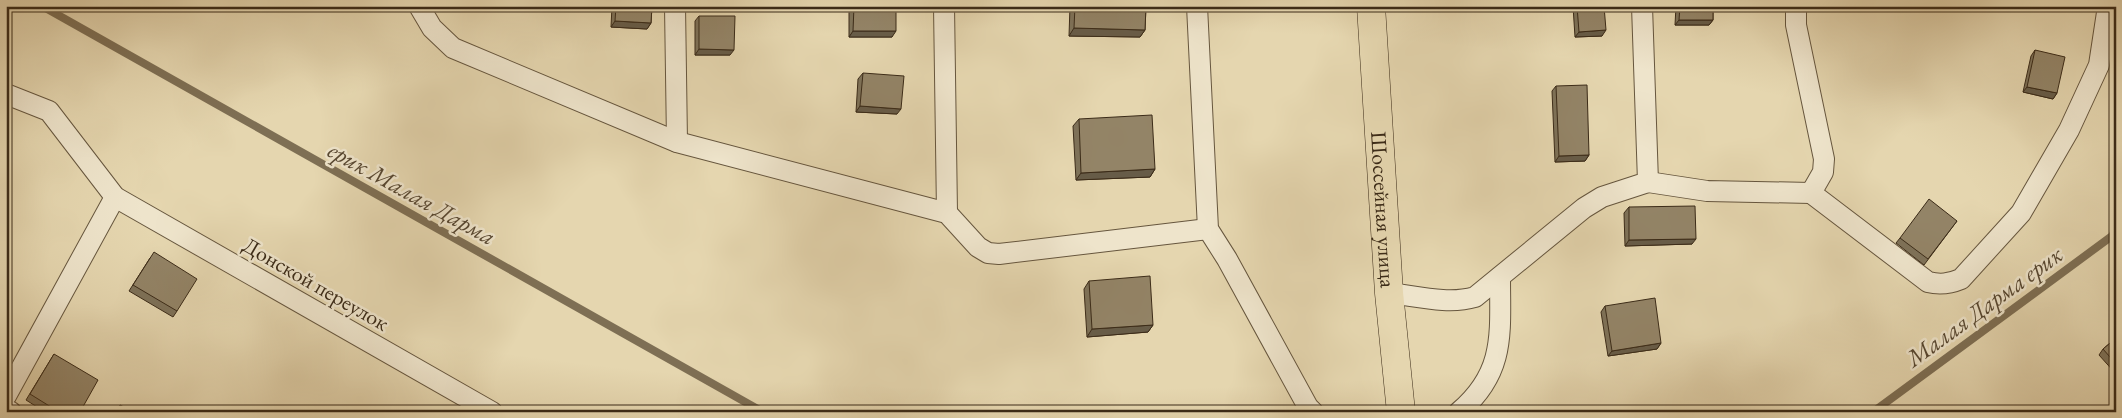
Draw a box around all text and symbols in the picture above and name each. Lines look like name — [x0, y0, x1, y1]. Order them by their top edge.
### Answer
street label: Шоссейная улица — [1364, 130, 1403, 289]
water label: ерик Малая Дарма — [323, 134, 501, 252]
street label: Донской переулок — [238, 230, 395, 338]
water label: Малая Дарма ерик — [1898, 238, 2069, 375]

